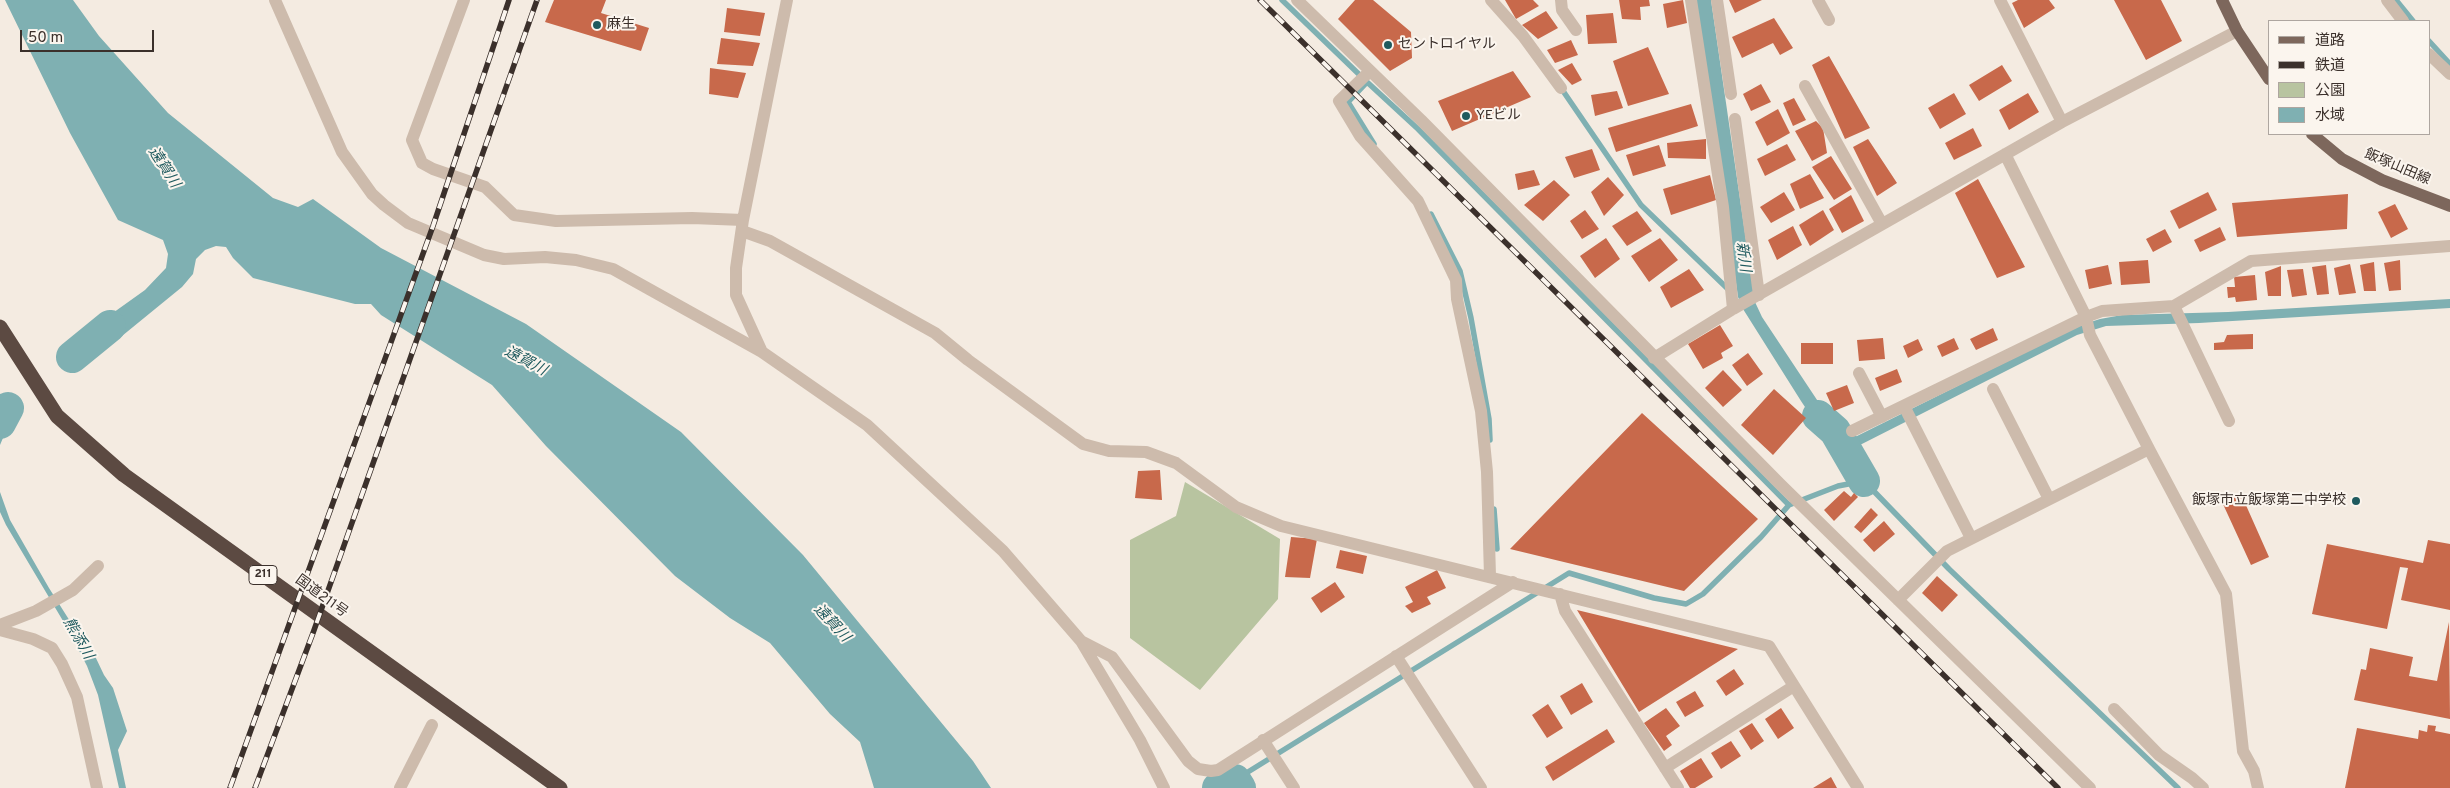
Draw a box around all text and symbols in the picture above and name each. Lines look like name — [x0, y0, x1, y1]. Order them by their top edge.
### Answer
place label: 麻生 — [607, 17, 635, 33]
marker: 麻生 — [591, 19, 603, 31]
scale bar — [22, 20, 156, 52]
legend — [2268, 20, 2430, 135]
text: 50 m — [28, 29, 63, 48]
text: 道路 — [2315, 32, 2345, 51]
place label: セントロイヤル — [1398, 37, 1496, 53]
marker: セントロイヤル — [1382, 39, 1394, 51]
text: 鉄道 — [2315, 57, 2345, 76]
text: 公園 — [2315, 82, 2345, 101]
text: 水域 — [2315, 107, 2345, 126]
place label: YEビル — [1476, 108, 1521, 124]
marker: YEビル — [1460, 110, 1472, 122]
water label: 遠賀川 — [143, 144, 183, 192]
street label: 飯塚山田線 — [2362, 147, 2432, 189]
water label: 新川 — [1731, 241, 1753, 273]
water label: 遠賀川 — [501, 343, 549, 381]
place label: 飯塚市立飯塚第二中学校 — [2192, 493, 2346, 509]
marker: 飯塚市立飯塚第二中学校 — [2350, 495, 2362, 507]
road number: 211 — [249, 566, 277, 584]
street label: 国道211号 — [291, 572, 351, 622]
water label: 遠賀川 — [809, 601, 853, 647]
water label: 熊添川 — [58, 615, 96, 663]

